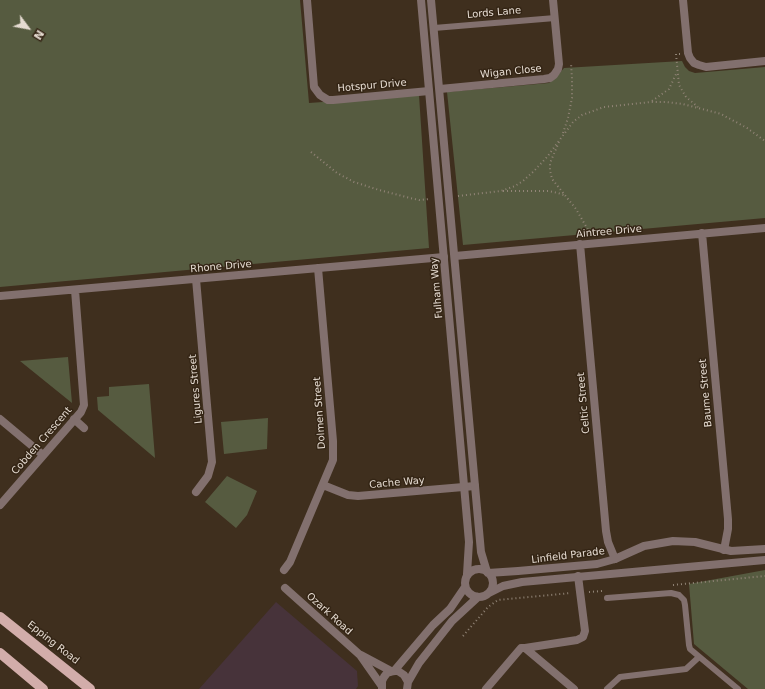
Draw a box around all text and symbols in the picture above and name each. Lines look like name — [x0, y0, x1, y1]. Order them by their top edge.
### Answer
street label: Lords Lane — [466, 5, 522, 21]
north arrow — [8, 8, 48, 48]
text: N — [31, 27, 47, 42]
street label: Wigan Close — [480, 63, 542, 81]
street label: Hotspur Drive — [337, 77, 407, 95]
street label: Aintree Drive — [576, 223, 642, 241]
street label: Fulham Way — [428, 257, 446, 319]
street label: Rhone Drive — [190, 258, 252, 276]
street label: Ligures Street — [187, 354, 205, 424]
street label: Baume Street — [697, 358, 715, 428]
street label: Celtic Street — [575, 372, 593, 434]
street label: Dolmen Street — [311, 376, 329, 450]
street label: Cobden Crescent — [9, 405, 75, 477]
street label: Cache Way — [369, 475, 425, 491]
street label: Linfield Parade — [531, 546, 605, 566]
street label: Ozark Road — [304, 590, 354, 638]
street label: Epping Road — [25, 619, 81, 667]

